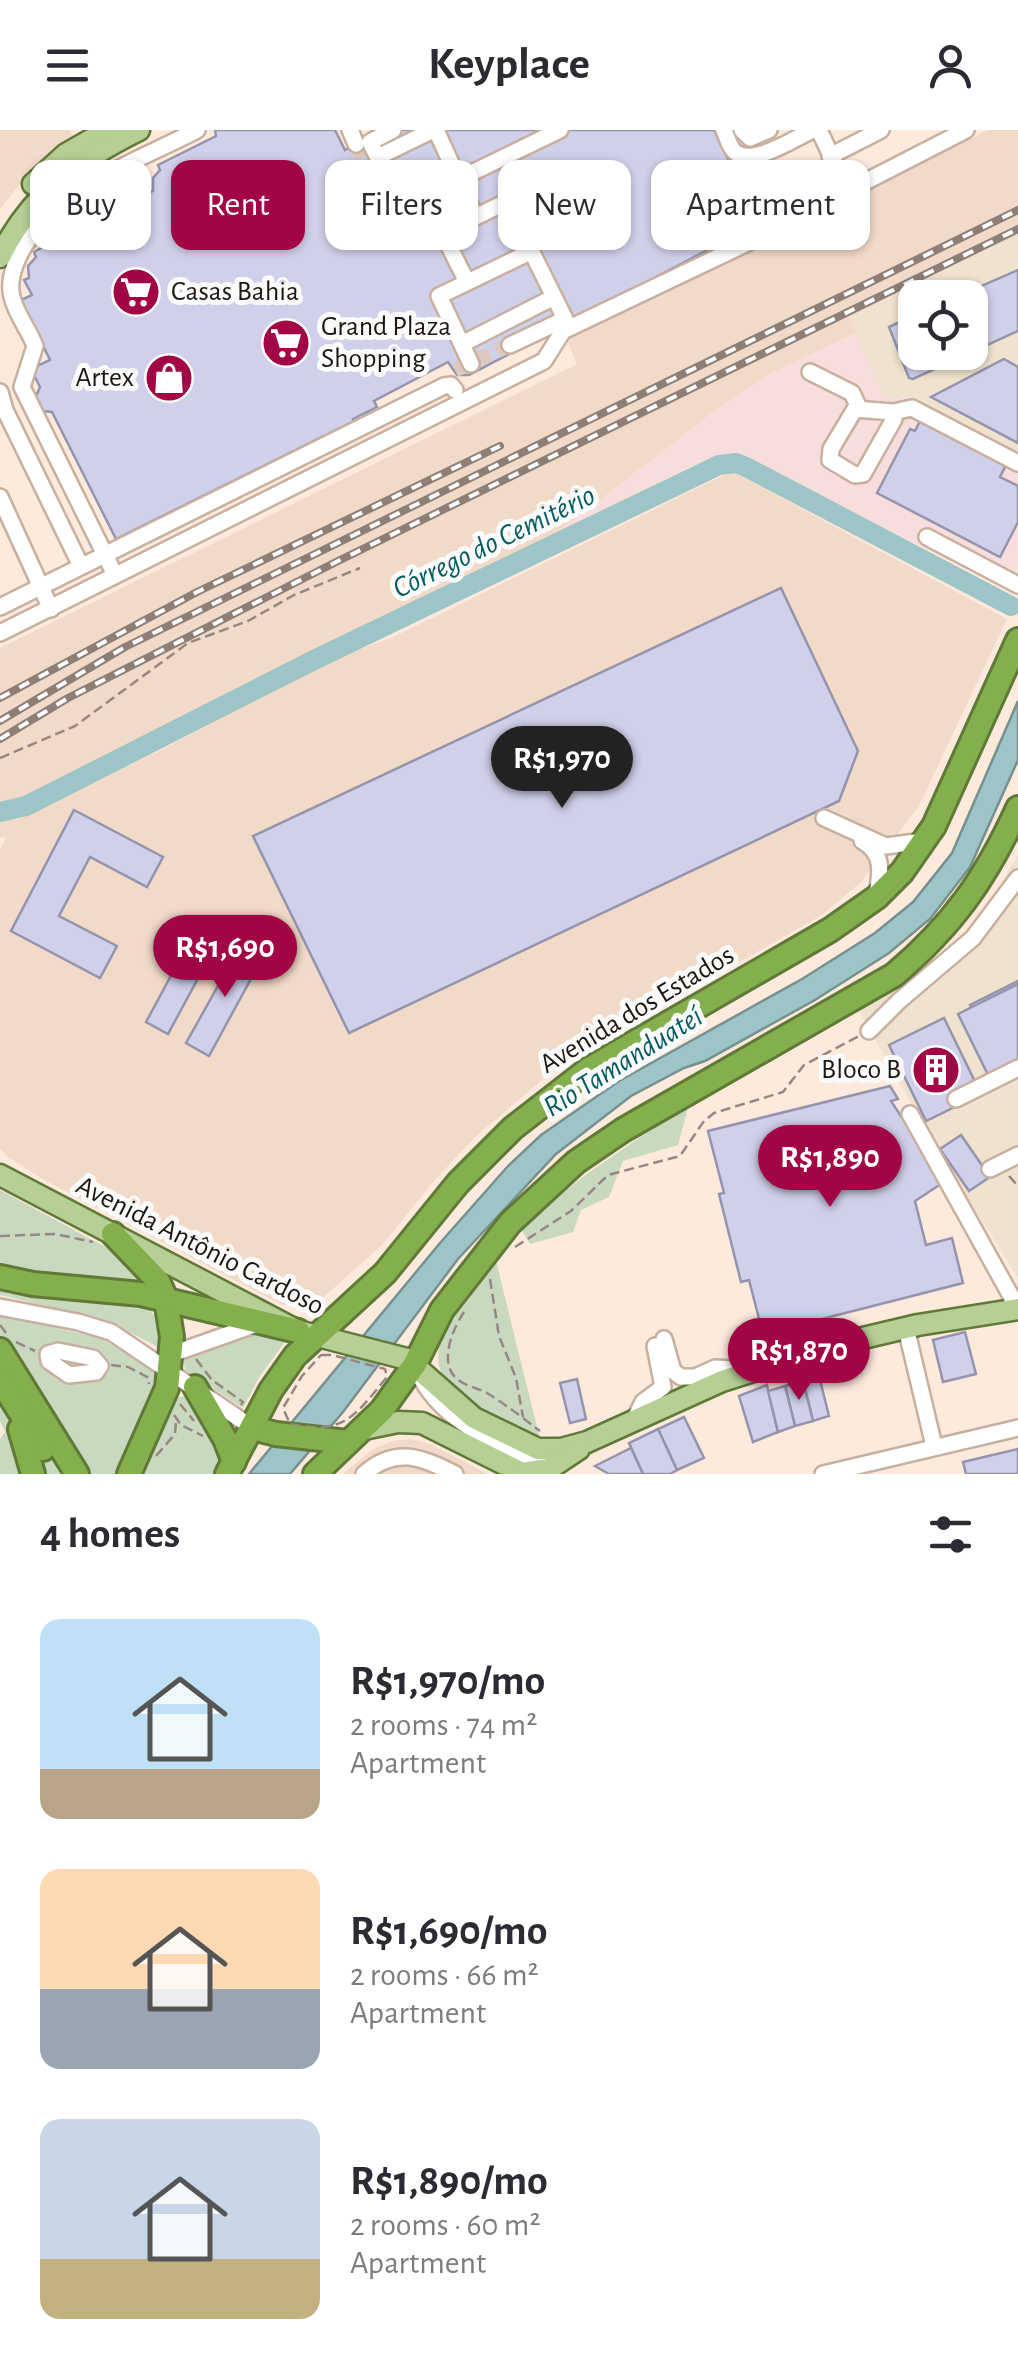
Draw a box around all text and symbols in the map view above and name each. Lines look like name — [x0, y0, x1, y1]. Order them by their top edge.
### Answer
icon: menu — [40, 38, 95, 93]
icon: person — [923, 38, 978, 93]
text: Keyplace — [428, 42, 590, 87]
chip: Buy — [30, 160, 151, 250]
chip: Rent — [171, 160, 305, 250]
chip: Filters — [325, 160, 478, 250]
chip: New — [498, 160, 631, 250]
chip: Apartment — [651, 160, 870, 250]
supermarket icon: Casas Bahia — [110, 266, 162, 318]
place label: Casas Bahia — [171, 278, 299, 306]
map controls — [898, 280, 988, 370]
button: locate — [898, 280, 988, 370]
place label: Grand Plaza Shopping — [321, 313, 451, 373]
supermarket icon: Grand Plaza Shopping — [260, 317, 312, 369]
shop icon: Artex — [143, 352, 195, 404]
place label: Artex — [75, 364, 134, 392]
water label: Córrego do Cemitério — [388, 480, 600, 604]
pin: R$1,970 — [470, 726, 654, 811]
text: R$1,970 — [513, 742, 611, 774]
pin: R$1,690 — [133, 915, 317, 1000]
text: R$1,690 — [175, 931, 275, 963]
street label: Avenida dos Estados — [535, 941, 739, 1079]
water label: Rio Tamanduateí — [538, 1001, 709, 1123]
building icon: Bloco B — [910, 1044, 962, 1096]
place label: Bloco B — [821, 1056, 901, 1084]
pin: R$1,890 — [738, 1125, 922, 1210]
text: R$1,890 — [780, 1141, 880, 1173]
street label: Avenida Antônio Cardoso — [72, 1171, 328, 1321]
pin: R$1,870 — [707, 1318, 891, 1403]
text: R$1,870 — [750, 1334, 848, 1366]
icon: filters — [923, 1507, 978, 1562]
text: 4 homes — [40, 1513, 180, 1555]
icon: home — [120, 1659, 240, 1779]
text: R$1,970/mo — [350, 1660, 545, 1702]
text: 2 rooms · 74 m² — [350, 1709, 537, 1741]
text: Apartment — [350, 1747, 486, 1779]
icon: home — [120, 1909, 240, 2029]
text: R$1,690/mo — [350, 1910, 547, 1952]
text: 2 rooms · 66 m² — [350, 1959, 539, 1991]
text: Apartment — [350, 1997, 486, 2029]
icon: home — [120, 2159, 240, 2279]
text: R$1,890/mo — [350, 2160, 548, 2202]
text: 2 rooms · 60 m² — [350, 2209, 541, 2241]
text: Apartment — [350, 2247, 486, 2279]

